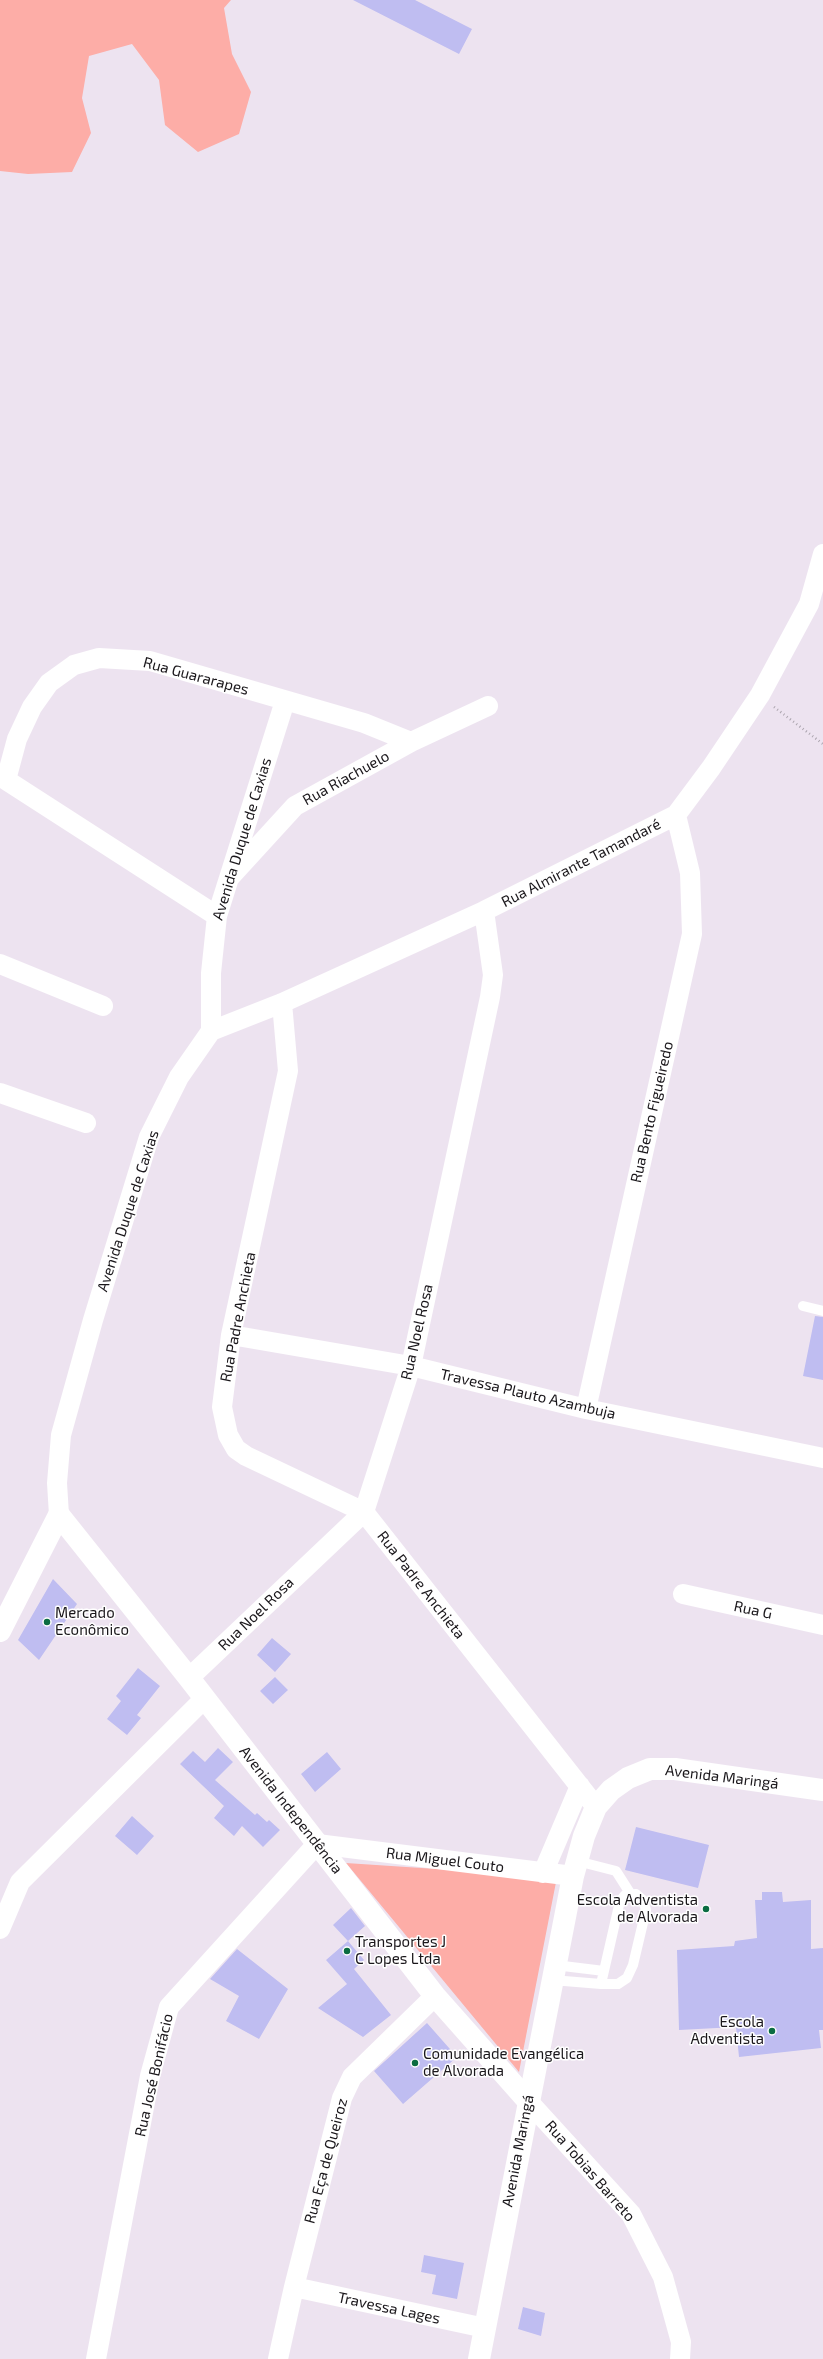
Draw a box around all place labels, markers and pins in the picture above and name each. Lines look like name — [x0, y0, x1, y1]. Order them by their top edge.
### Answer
place label: Mercado Econômico — [55, 1604, 129, 1639]
marker: Mercado Econômico — [42, 1617, 52, 1627]
place label: Escola Adventista de Alvorada — [577, 1891, 698, 1926]
marker: Escola Adventista de Alvorada — [701, 1904, 711, 1914]
place label: Transportes J C Lopes Ltda — [355, 1933, 446, 1968]
marker: Transportes J C Lopes Ltda — [342, 1946, 352, 1956]
place label: Escola Adventista — [690, 2013, 764, 2048]
marker: Escola Adventista — [767, 2026, 777, 2036]
place label: Comunidade Evangélica de Alvorada — [423, 2045, 584, 2080]
marker: Comunidade Evangélica de Alvorada — [410, 2058, 420, 2068]

